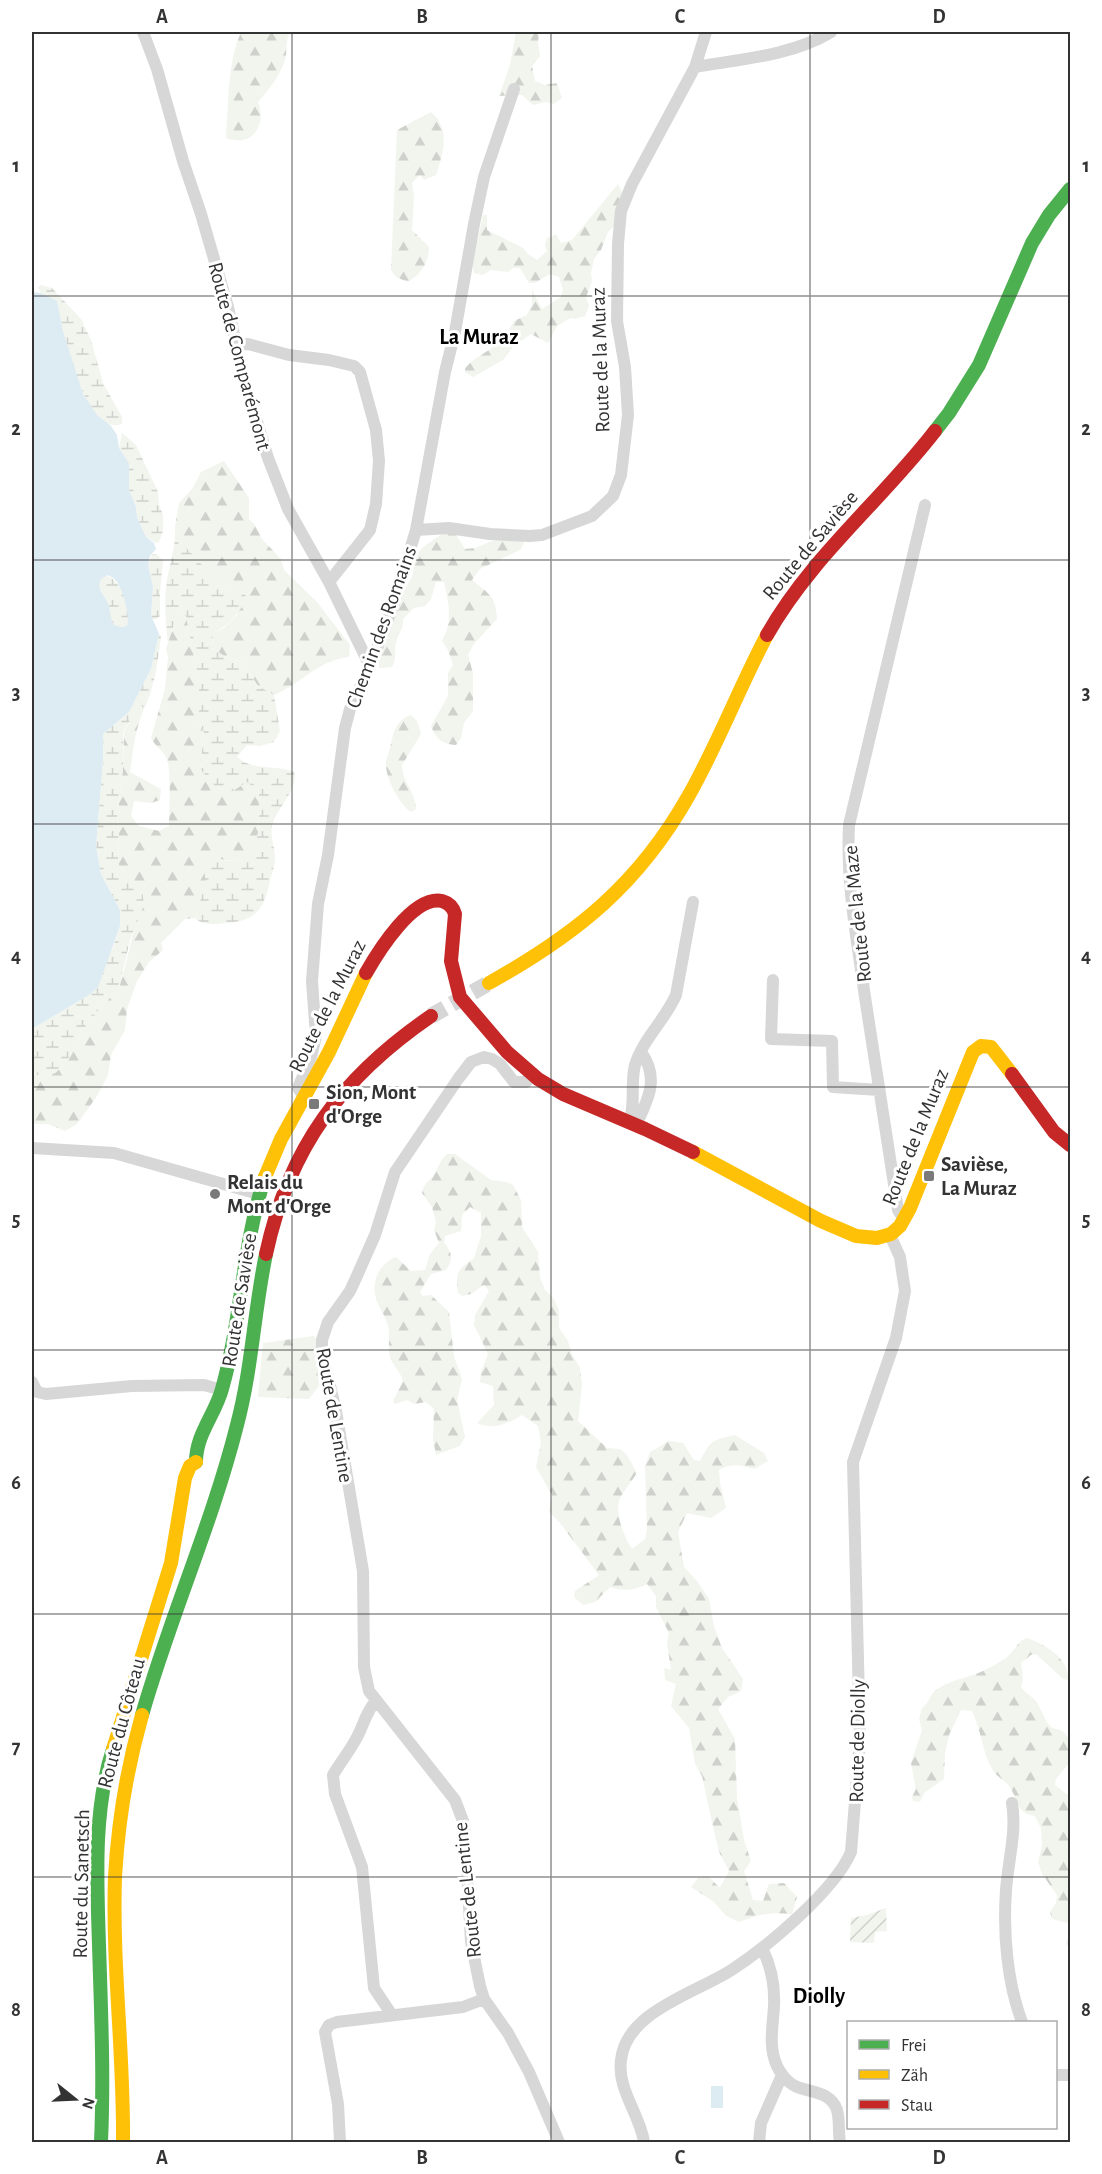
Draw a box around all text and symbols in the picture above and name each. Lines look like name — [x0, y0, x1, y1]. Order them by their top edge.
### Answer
text: A — [156, 7, 168, 27]
text: B — [416, 7, 428, 27]
text: C — [675, 7, 686, 27]
text: D — [932, 7, 946, 27]
text: 1 — [12, 156, 20, 176]
text: 1 — [1082, 156, 1090, 176]
street label: Route de Comparémont — [204, 260, 275, 453]
street label: Route de la Muraz — [587, 287, 614, 433]
district label: La Muraz — [439, 326, 519, 348]
text: 2 — [11, 419, 21, 439]
text: 2 — [1081, 419, 1091, 439]
street label: Route de Savièse — [759, 487, 862, 604]
street label: Chemin des Romains — [342, 543, 421, 711]
text: 3 — [12, 683, 20, 703]
text: 3 — [1082, 683, 1090, 703]
street label: Route de la Maze — [840, 844, 875, 984]
street label: Route de la Muraz — [285, 937, 370, 1076]
text: 4 — [11, 946, 21, 966]
text: 4 — [1081, 946, 1091, 966]
street label: Route de la Muraz — [878, 1066, 952, 1209]
place label: Sion, Mont d'Orge — [326, 1082, 416, 1127]
marker: Sion, Mont d'Orge — [307, 1097, 321, 1111]
place label: Savièse, La Muraz — [941, 1154, 1017, 1199]
marker: Savièse, La Muraz — [922, 1169, 936, 1183]
place label: Relais du Mont d'Orge — [227, 1172, 331, 1217]
marker: Relais du Mont d'Orge — [208, 1187, 222, 1201]
text: 5 — [12, 1210, 20, 1230]
text: 5 — [1082, 1210, 1090, 1230]
street label: Route de Savièse — [219, 1232, 260, 1369]
street label: Route de Lentine — [312, 1346, 357, 1484]
text: 6 — [11, 1473, 21, 1493]
text: 6 — [1081, 1473, 1091, 1493]
street label: Route du Côteau — [94, 1656, 149, 1790]
street label: Route de Diolly — [846, 1679, 869, 1803]
text: 7 — [12, 1737, 21, 1757]
text: 7 — [1082, 1737, 1091, 1757]
street label: Route du Sanetsch — [70, 1809, 93, 1959]
street label: Route de Lentine — [450, 1821, 485, 1959]
district label: Diolly — [793, 1985, 845, 2008]
text: 8 — [11, 2000, 21, 2020]
text: 8 — [1081, 2000, 1091, 2020]
legend — [847, 2021, 1057, 2129]
text: Frei — [901, 2037, 927, 2055]
text: Zäh — [901, 2067, 928, 2085]
north arrow — [45, 2069, 105, 2129]
text: N — [79, 2096, 98, 2111]
text: Stau — [901, 2097, 933, 2115]
text: A — [156, 2148, 168, 2168]
text: B — [416, 2148, 428, 2168]
text: C — [675, 2148, 686, 2168]
text: D — [932, 2148, 946, 2168]

